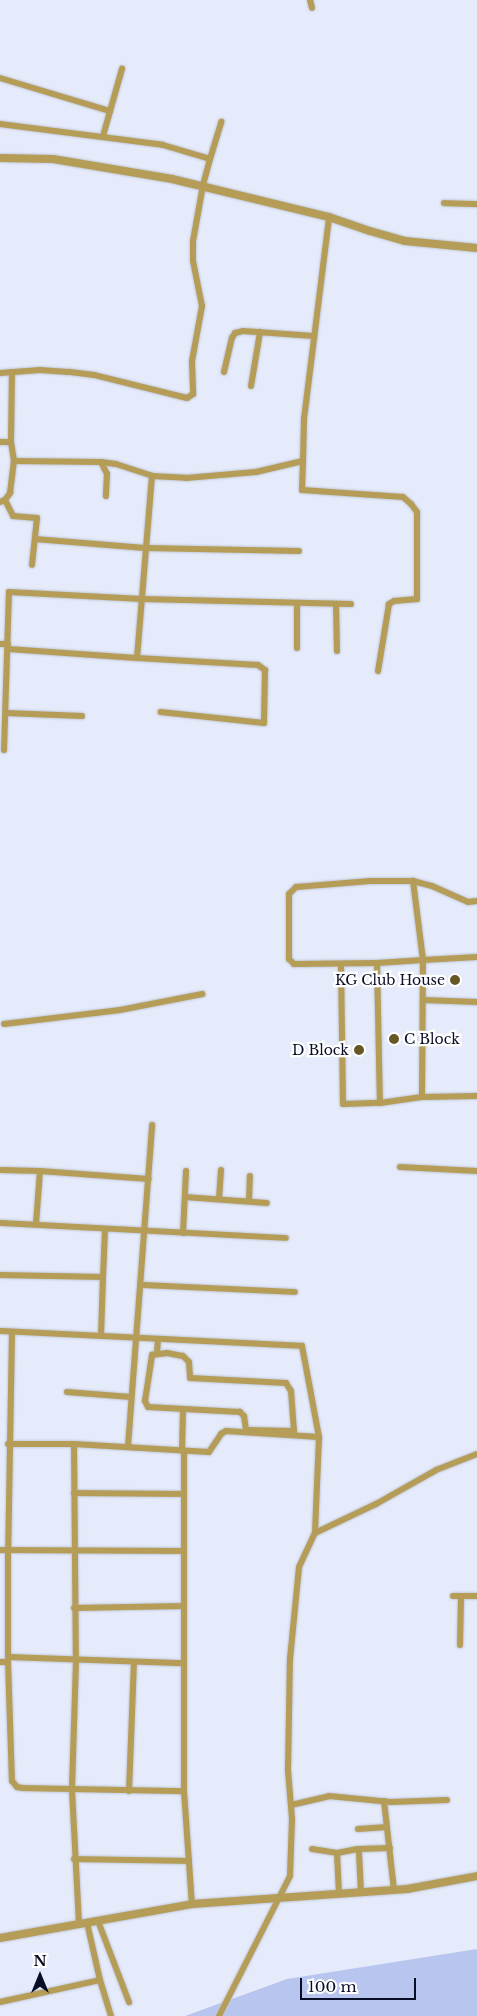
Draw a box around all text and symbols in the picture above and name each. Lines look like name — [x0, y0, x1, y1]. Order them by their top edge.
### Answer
place label: KG Club House — [335, 972, 445, 988]
marker: KG Club House — [449, 974, 461, 986]
place label: C Block — [404, 1031, 460, 1047]
marker: C Block — [388, 1033, 400, 1045]
place label: D Block — [292, 1042, 349, 1058]
marker: D Block — [353, 1044, 365, 1056]
north arrow — [15, 1951, 65, 2001]
text: N — [33, 1952, 47, 1970]
scale bar — [302, 1968, 418, 2000]
text: 100 m — [308, 1977, 357, 1996]

